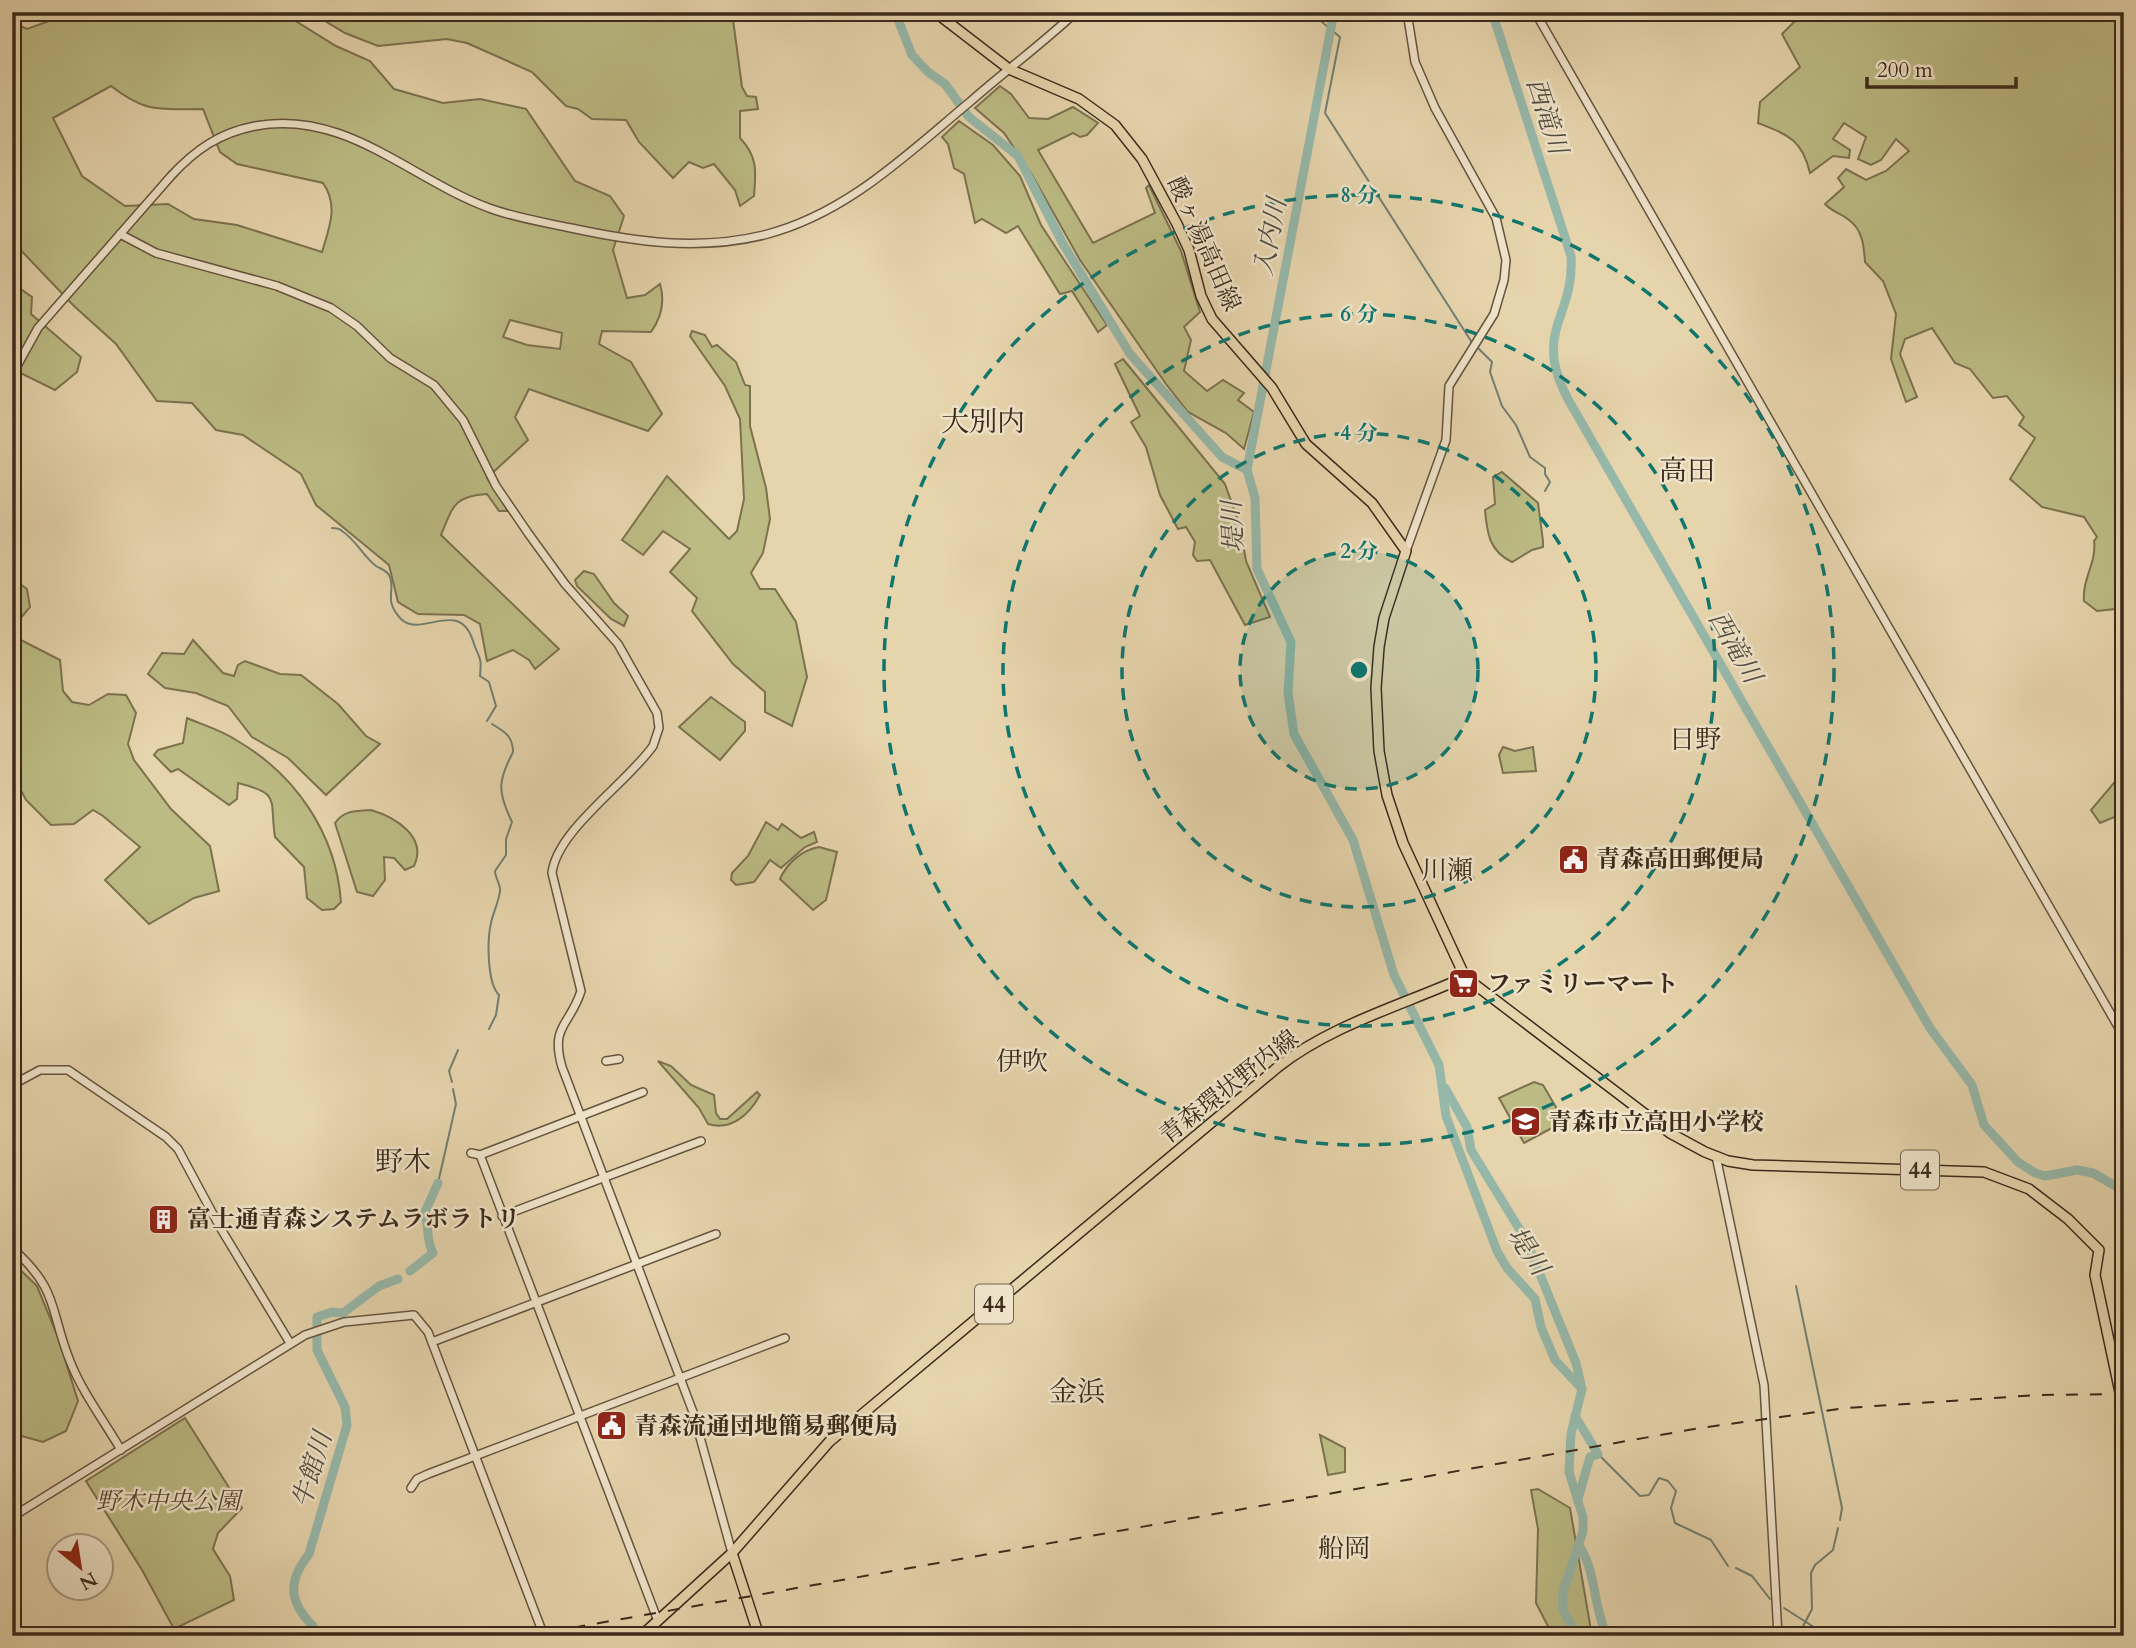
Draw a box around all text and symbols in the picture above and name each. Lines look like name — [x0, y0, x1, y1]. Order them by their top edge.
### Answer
scale bar — [1867, 46, 2015, 90]
text: 200 m — [1877, 56, 1933, 85]
water label: 西滝川 — [1518, 73, 1577, 161]
street label: 酸ヶ湯高田線 — [1160, 172, 1248, 316]
text: 8 分 — [1340, 181, 1378, 210]
water label: 入内川 — [1245, 192, 1295, 279]
text: 6 分 — [1340, 300, 1378, 329]
district label: 大別内 — [941, 403, 1025, 441]
text: 4 分 — [1340, 419, 1378, 448]
district label: 高田 — [1659, 452, 1715, 490]
water label: 堤川 — [1214, 497, 1252, 554]
text: 2 分 — [1340, 537, 1378, 566]
water label: 西滝川 — [1700, 604, 1771, 692]
centre of rings — [1347, 658, 1371, 682]
district label: 日野 — [1669, 722, 1721, 757]
public building icon: 青森高田郵便局 — [1556, 842, 1590, 876]
place label: 青森高田郵便局 — [1596, 843, 1764, 876]
district label: 川瀬 — [1421, 853, 1473, 888]
supermarket icon: ファミリーマート — [1447, 967, 1481, 1001]
place label: ファミリーマート — [1487, 968, 1679, 1001]
street label: 青森環状野内線 — [1153, 1022, 1305, 1152]
district label: 伊吹 — [996, 1044, 1048, 1079]
school or university icon: 青森市立高田小学校 — [1508, 1105, 1542, 1139]
place label: 青森市立高田小学校 — [1548, 1106, 1764, 1139]
district label: 野木 — [375, 1143, 431, 1181]
road number: 44 — [1901, 1150, 1939, 1190]
building icon: 富士通青森システムラボラトリ — [147, 1202, 181, 1236]
place label: 富士通青森システムラボラトリ — [187, 1203, 521, 1236]
water label: 堤川 — [1499, 1220, 1559, 1285]
road number: 44 — [975, 1284, 1013, 1324]
district label: 金浜 — [1049, 1373, 1105, 1411]
public building icon: 青森流通団地簡易郵便局 — [594, 1409, 628, 1443]
place label: 青森流通団地簡易郵便局 — [634, 1410, 898, 1443]
water label: 牛館川 — [284, 1425, 341, 1512]
park label: 野木中央公園 — [96, 1485, 244, 1518]
district label: 船岡 — [1318, 1531, 1370, 1566]
north arrow — [46, 1532, 116, 1602]
text: N — [74, 1565, 102, 1596]

